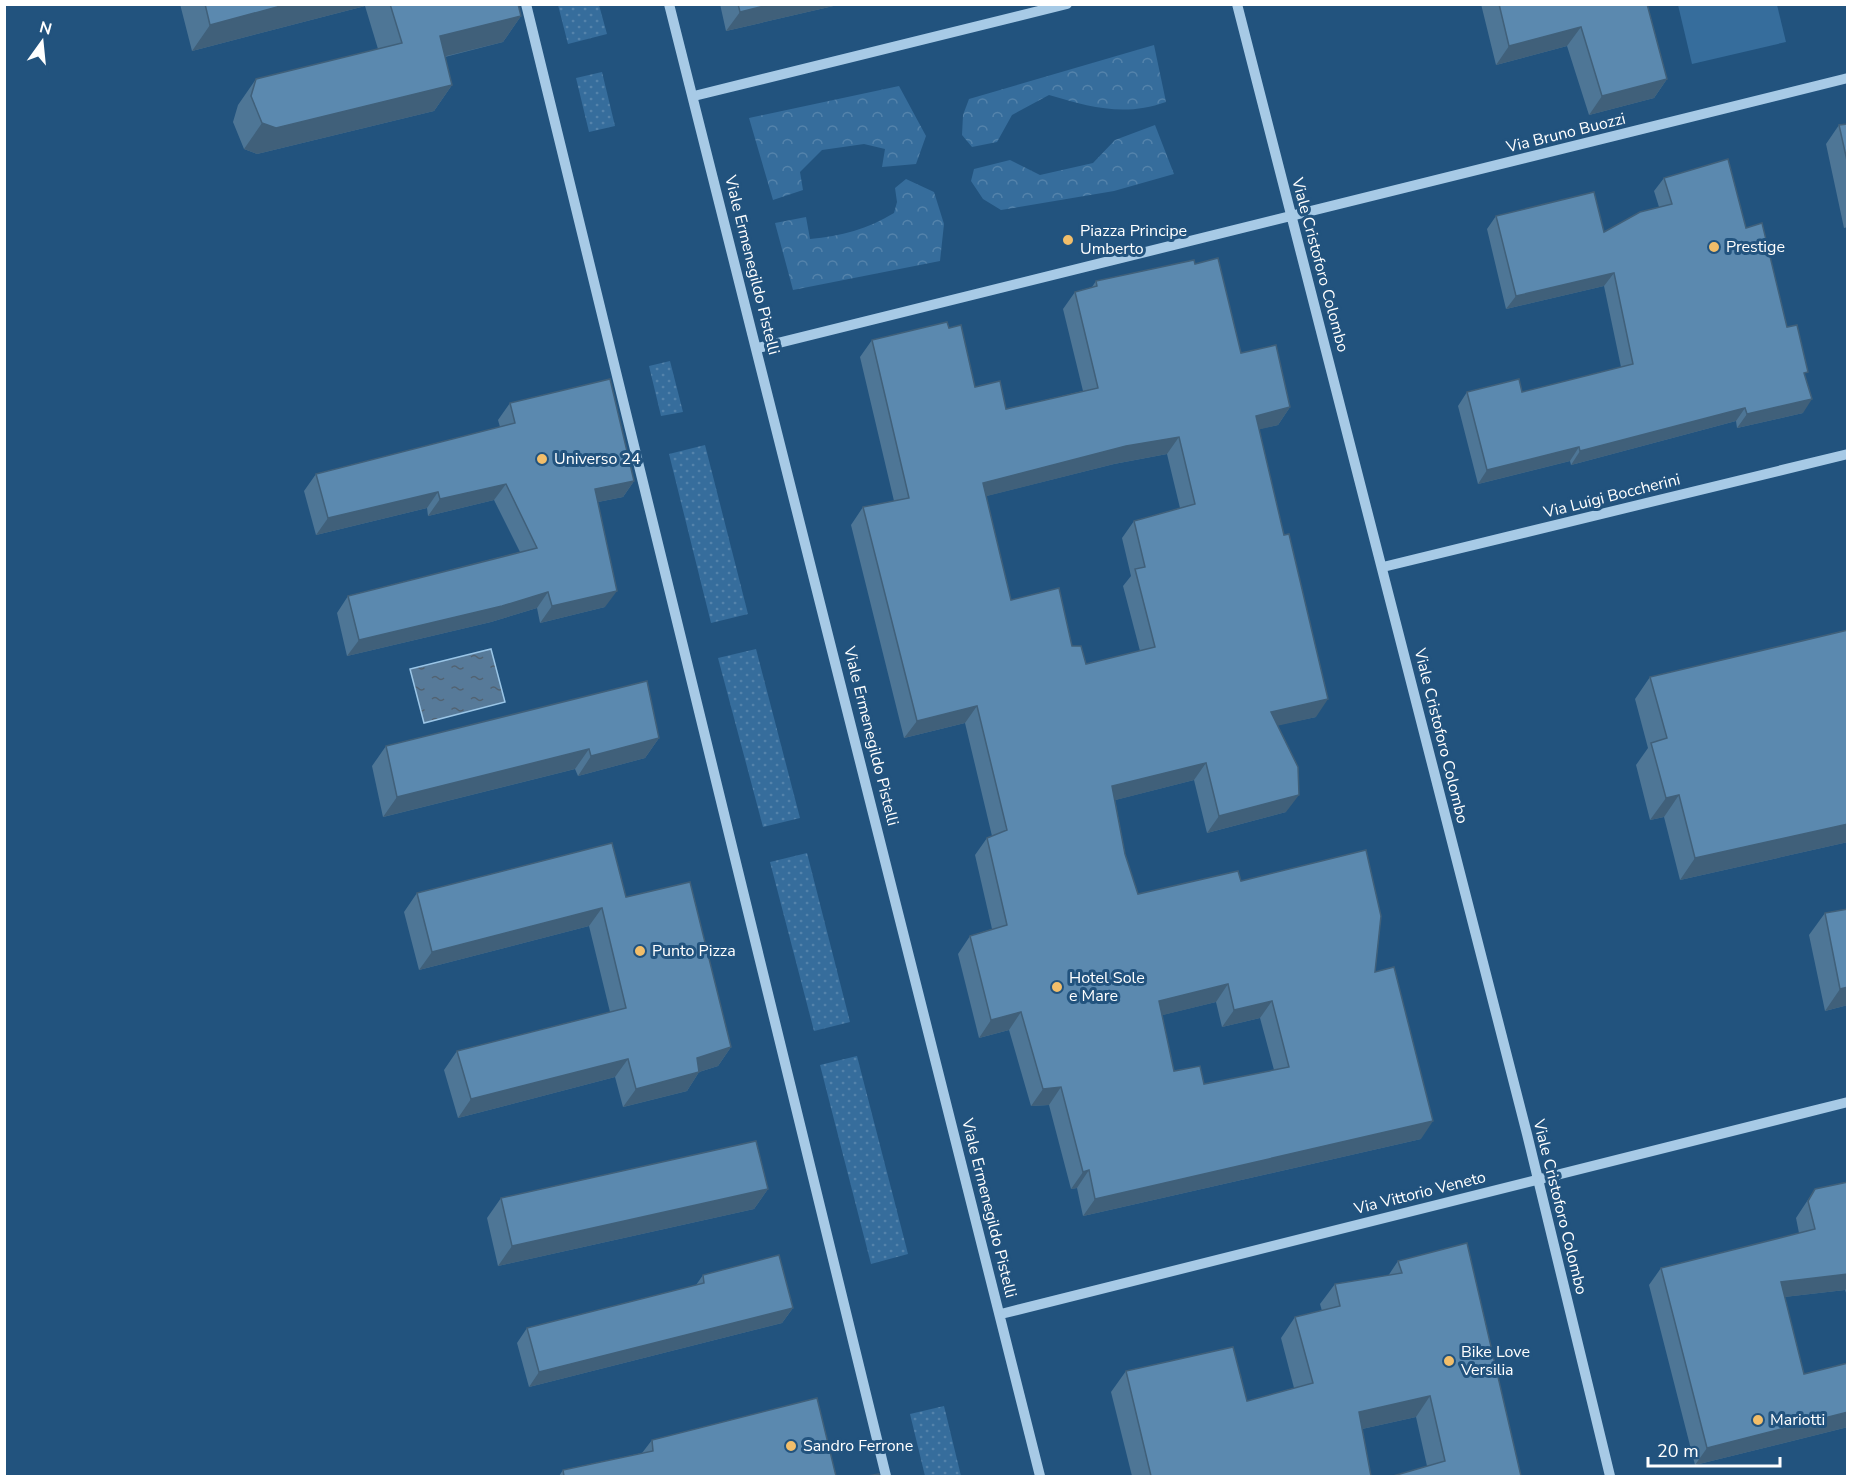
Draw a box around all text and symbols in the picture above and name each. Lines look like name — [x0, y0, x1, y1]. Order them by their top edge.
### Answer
north arrow — [12, 12, 72, 72]
text: N — [37, 16, 54, 41]
street label: Via Bruno Buozzi — [1503, 108, 1628, 159]
street label: Viale Ermenegildo Pistelli — [719, 172, 785, 357]
street label: Viale Cristoforo Colombo — [1286, 174, 1354, 355]
place label: Piazza Principe Umberto — [1080, 220, 1187, 260]
marker: Piazza Principe Umberto — [1061, 233, 1075, 247]
place label: Prestige — [1726, 236, 1785, 258]
marker: Prestige — [1707, 240, 1721, 254]
place label: Universo 24 — [554, 448, 641, 470]
marker: Universo 24 — [535, 452, 549, 466]
street label: Via Luigi Boccherini — [1540, 468, 1683, 524]
street label: Viale Ermenegildo Pistelli — [838, 643, 904, 828]
street label: Viale Cristoforo Colombo — [1408, 645, 1473, 826]
place label: Punto Pizza — [652, 940, 736, 962]
marker: Punto Pizza — [633, 944, 647, 958]
place label: Hotel Sole e Mare — [1069, 967, 1145, 1007]
marker: Hotel Sole e Mare — [1050, 980, 1064, 994]
street label: Viale Ermenegildo Pistelli — [956, 1115, 1022, 1300]
street label: Viale Cristoforo Colombo — [1527, 1116, 1592, 1297]
street label: Via Vittorio Veneto — [1351, 1166, 1488, 1220]
place label: Bike Love Versilia — [1460, 1341, 1530, 1381]
marker: Bike Love Versilia — [1442, 1354, 1456, 1368]
place label: Mariotti — [1770, 1409, 1825, 1431]
marker: Mariotti — [1751, 1413, 1765, 1427]
scale bar — [1648, 1430, 1780, 1468]
place label: Sandro Ferrone — [803, 1435, 913, 1457]
marker: Sandro Ferrone — [784, 1439, 798, 1453]
text: 20 m — [1657, 1439, 1699, 1463]

